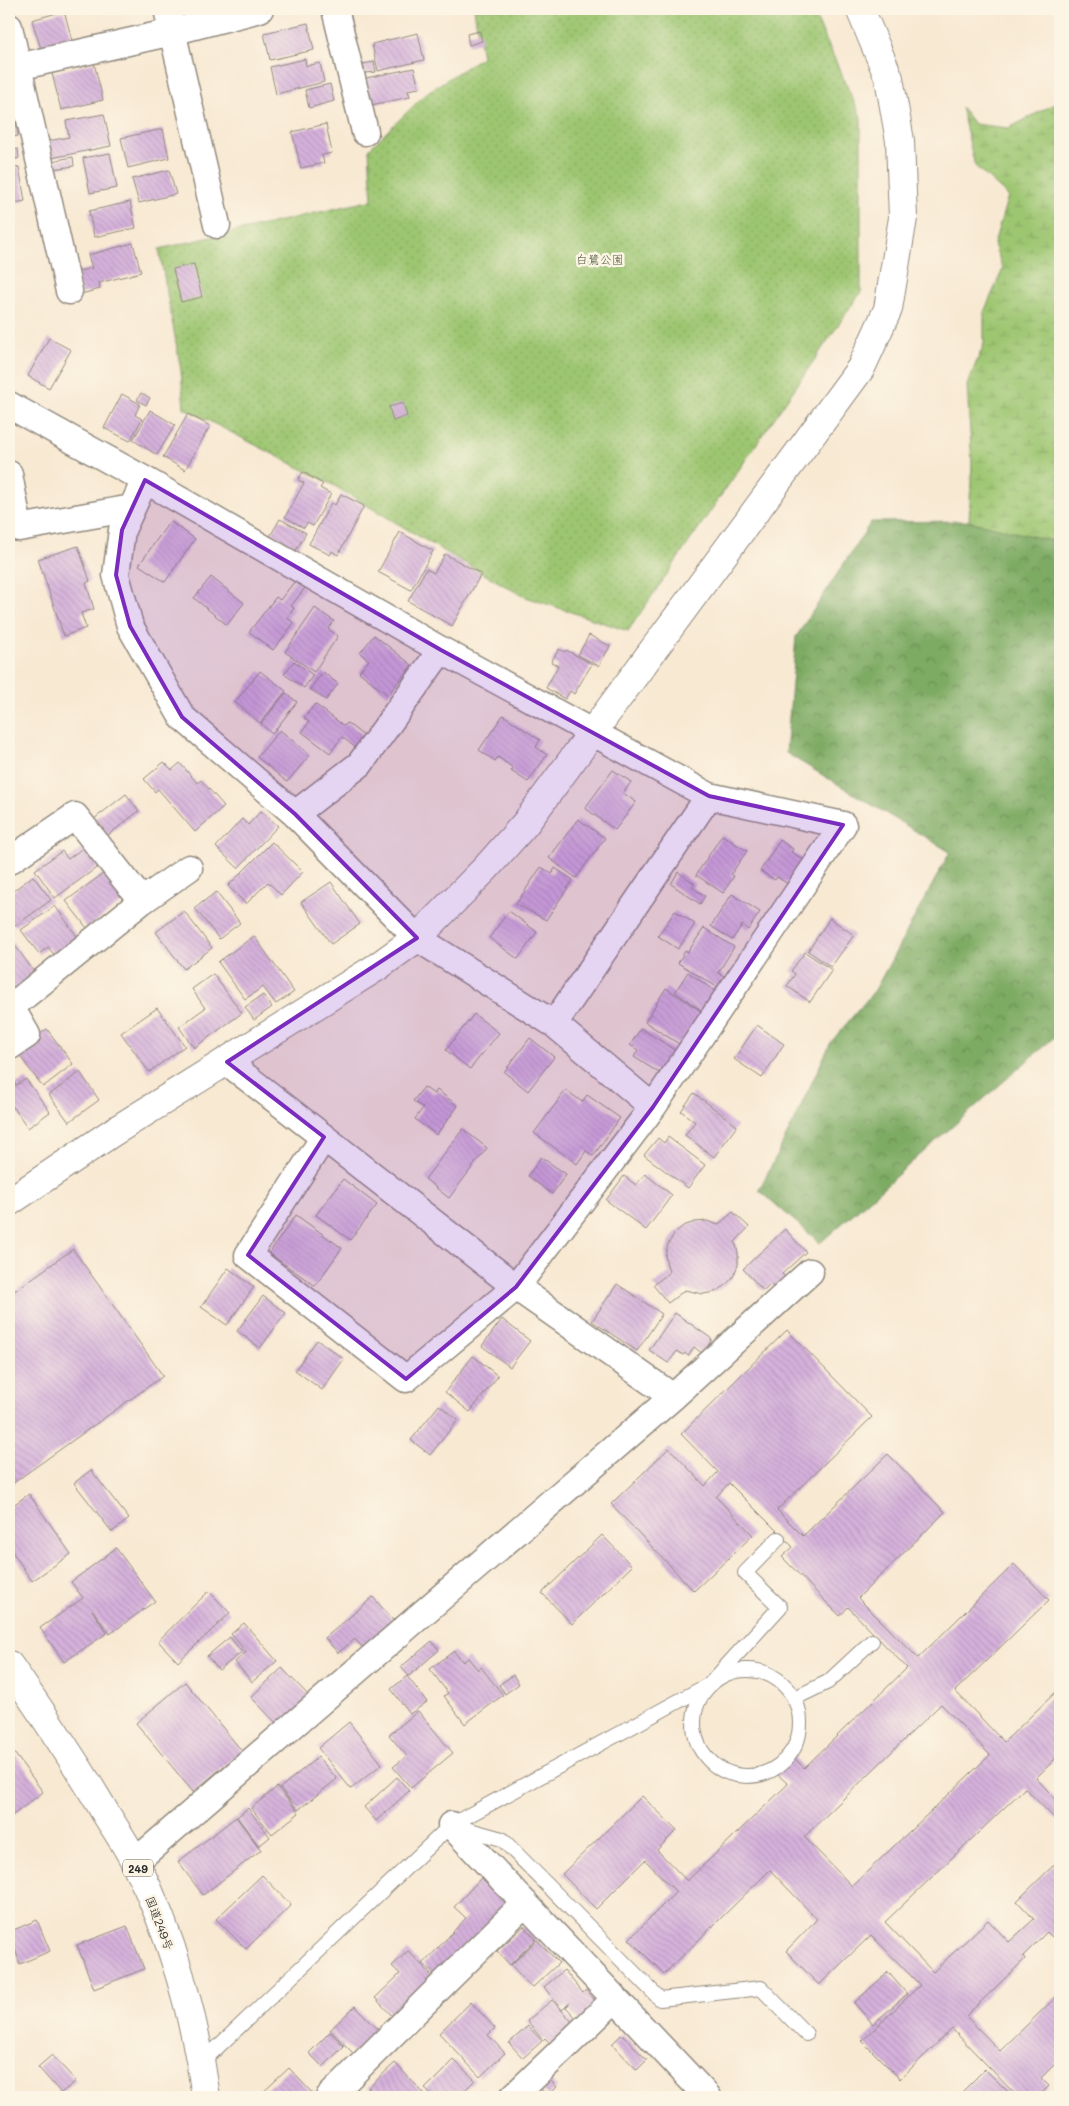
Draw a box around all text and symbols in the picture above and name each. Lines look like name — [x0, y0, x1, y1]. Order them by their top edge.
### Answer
park label: 白鷺公園 — [576, 251, 624, 267]
road number: 249 — [123, 1860, 153, 1876]
street label: 国道249号 — [142, 1894, 178, 1952]

